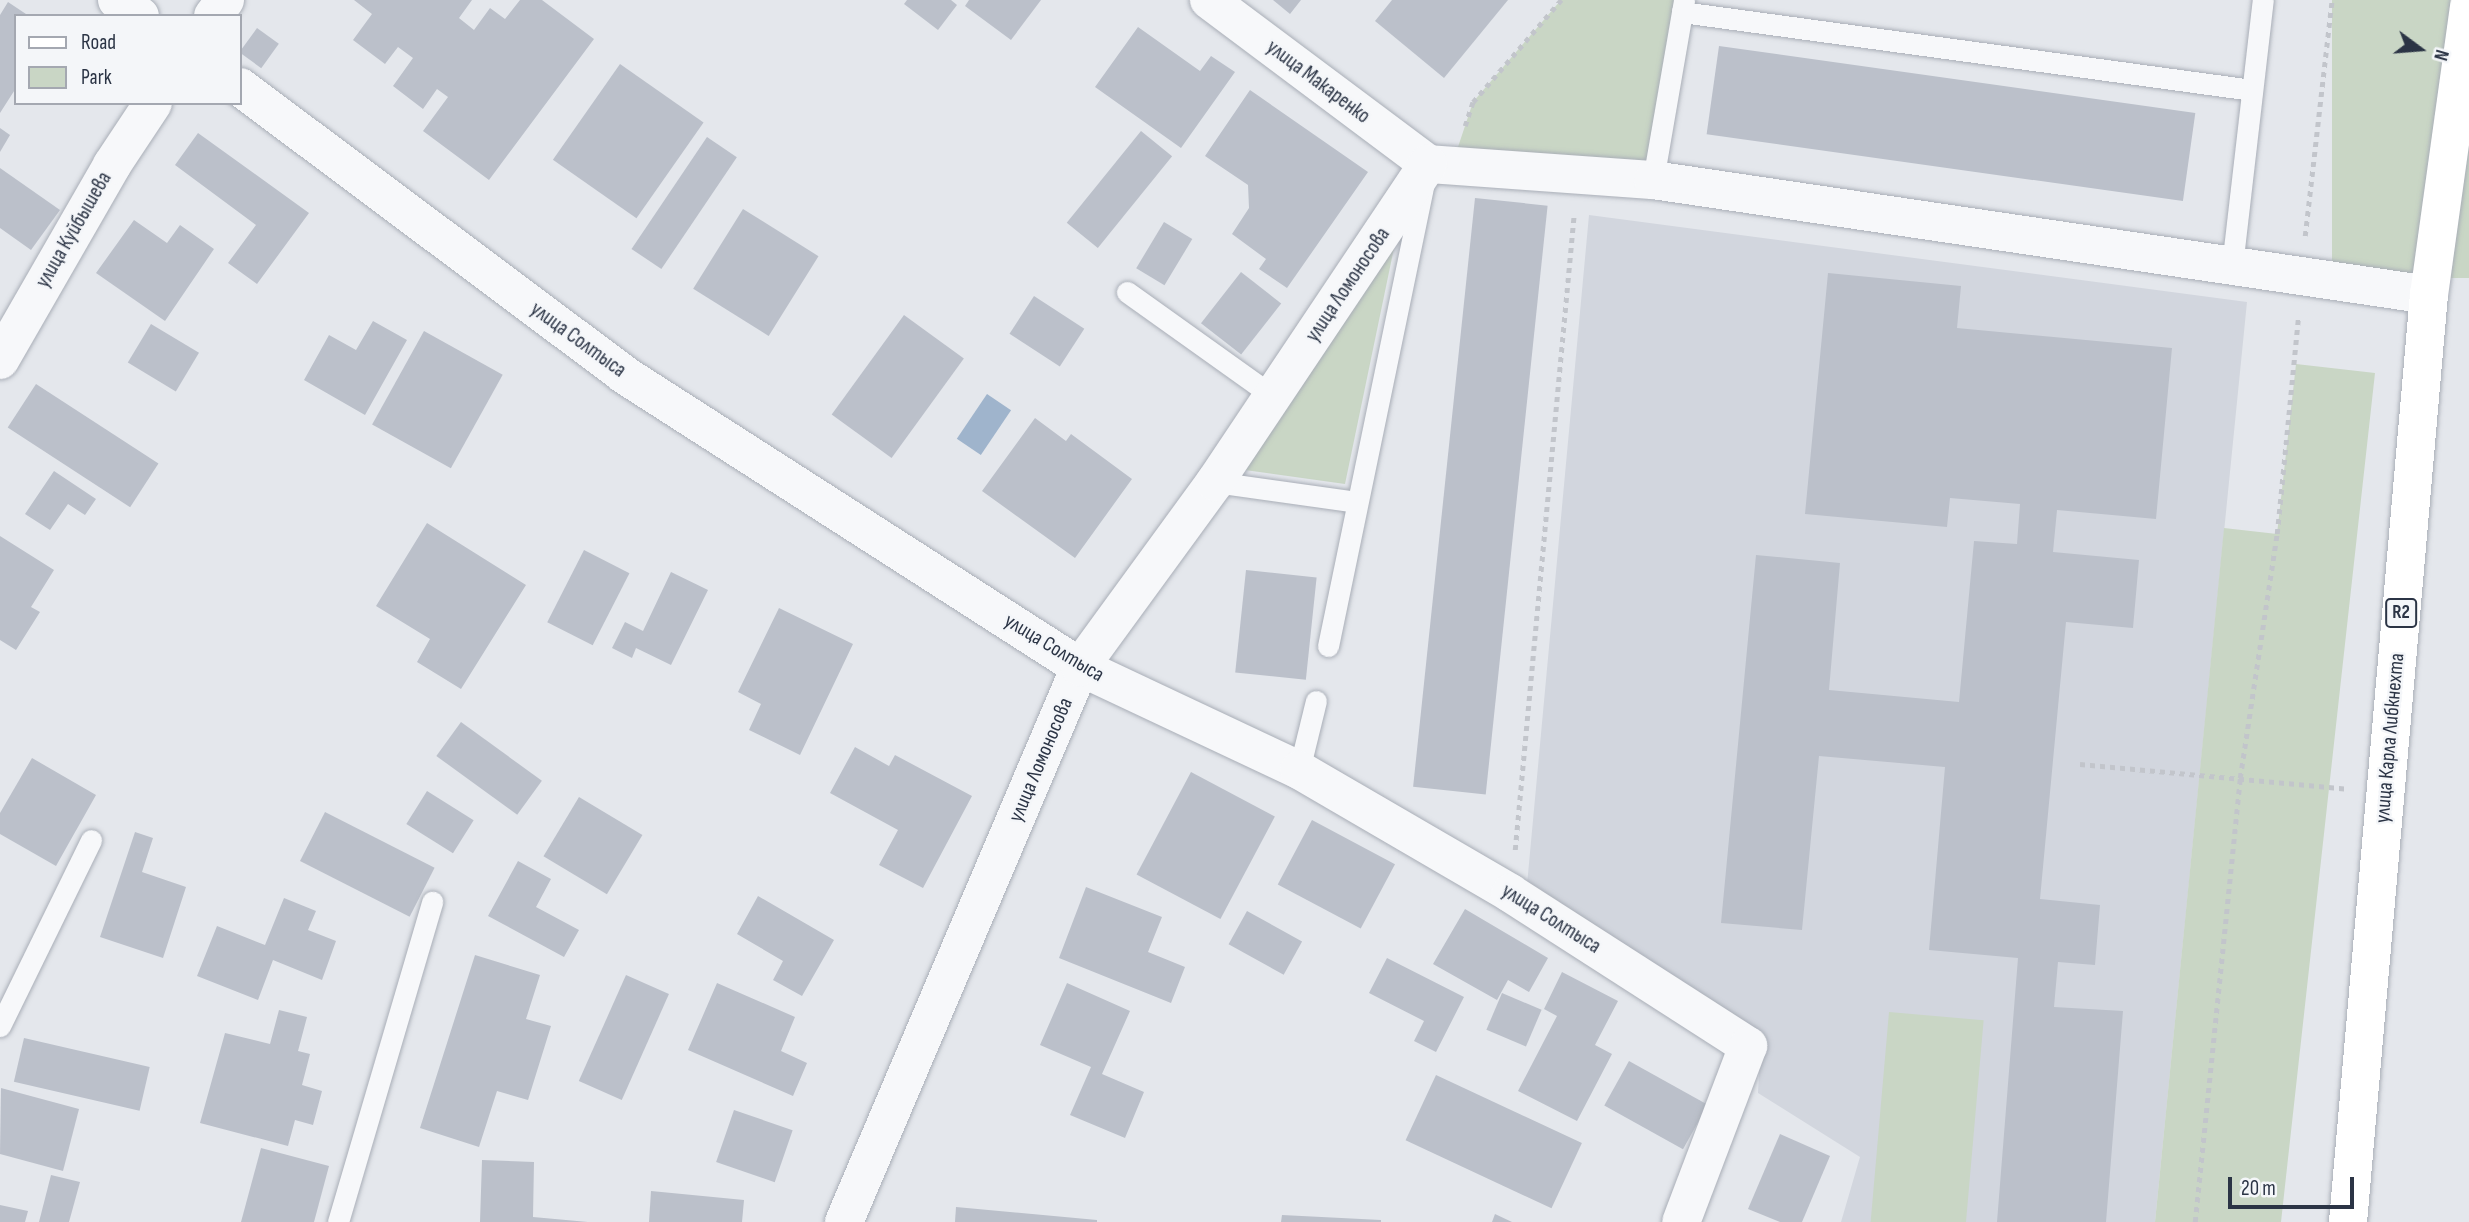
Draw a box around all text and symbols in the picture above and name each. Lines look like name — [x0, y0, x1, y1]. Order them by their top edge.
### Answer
legend — [14, 14, 242, 105]
north arrow — [2385, 14, 2455, 84]
text: Road — [81, 30, 116, 55]
street label: улица Макаренко — [1261, 35, 1375, 129]
text: N — [2428, 47, 2453, 63]
text: Park — [81, 65, 112, 90]
street label: улица Куйбышева — [31, 168, 117, 292]
street label: улица Ломоносова — [1301, 223, 1395, 347]
street label: улица Солтыса — [525, 297, 631, 383]
road number: R2 — [2384, 598, 2418, 628]
street label: улица Солтыса — [999, 608, 1109, 688]
street label: улица Карла Либкнехта — [2370, 652, 2410, 824]
street label: улица Ломоносова — [1004, 694, 1078, 826]
street label: улица Солтыса — [1497, 879, 1605, 959]
scale bar — [2231, 1162, 2357, 1206]
text: 20 m — [2241, 1176, 2276, 1201]

